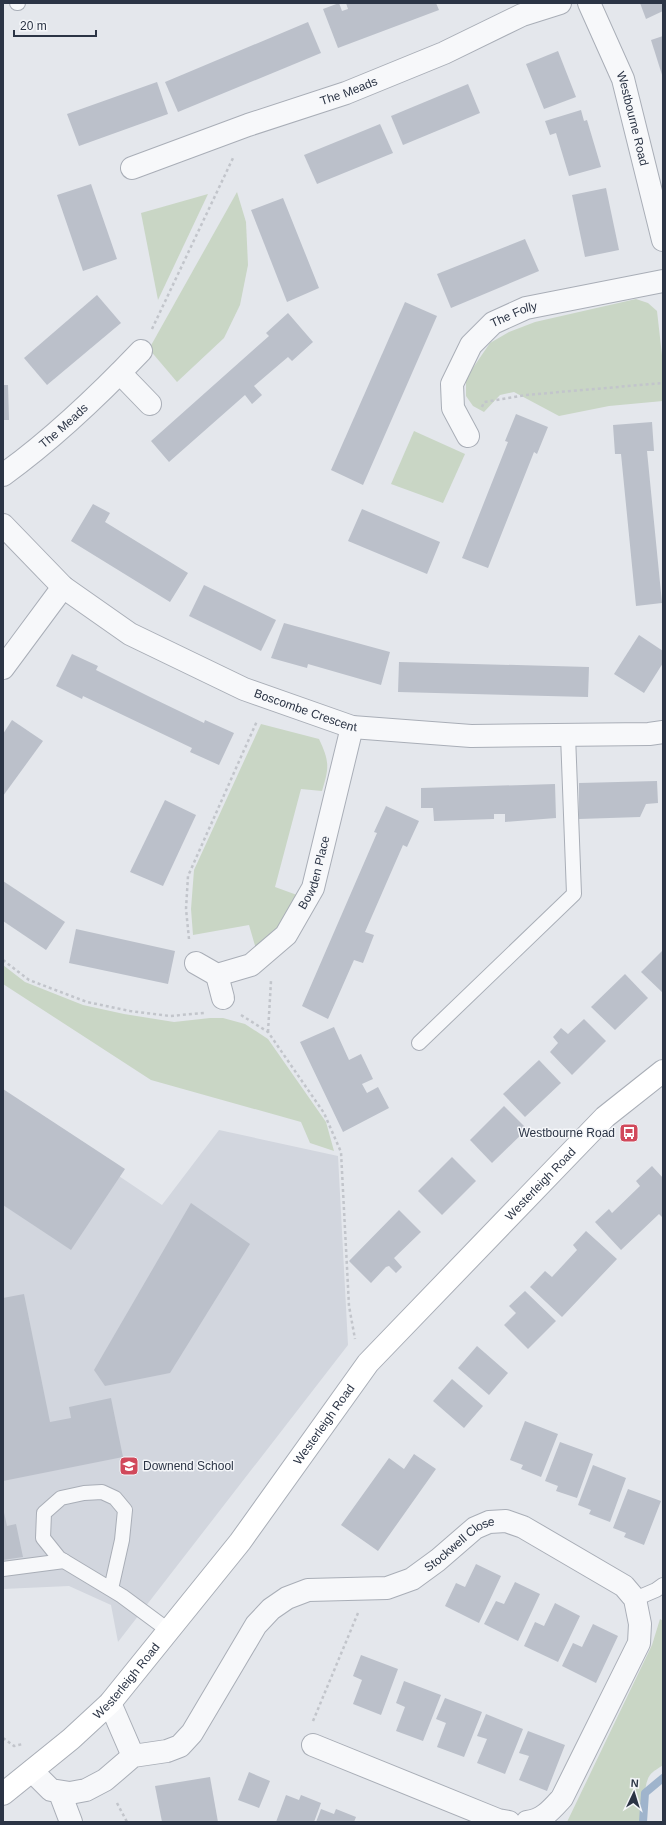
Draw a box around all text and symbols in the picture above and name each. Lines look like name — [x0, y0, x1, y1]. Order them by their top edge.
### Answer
scale bar — [14, 12, 96, 38]
text: 20 m — [20, 19, 47, 33]
street label: Westbourne Road — [614, 69, 651, 167]
street label: The Meads — [318, 74, 379, 108]
street label: The Folly — [488, 299, 538, 330]
street label: The Meads — [36, 401, 91, 451]
street label: Boscombe Crescent — [252, 686, 358, 734]
street label: Bowden Place — [295, 834, 332, 912]
bus stop icon: Westbourne Road — [618, 1122, 640, 1144]
place label: Westbourne Road — [518, 1126, 615, 1140]
street label: Westerleigh Road — [502, 1145, 579, 1223]
street label: Westerleigh Road — [291, 1382, 357, 1467]
school or university icon: Downend School — [118, 1455, 140, 1477]
place label: Downend School — [143, 1459, 234, 1473]
street label: Stockwell Close — [422, 1515, 495, 1575]
street label: Westerleigh Road — [90, 1640, 163, 1722]
north arrow — [614, 1773, 654, 1813]
text: N — [630, 1777, 639, 1789]

